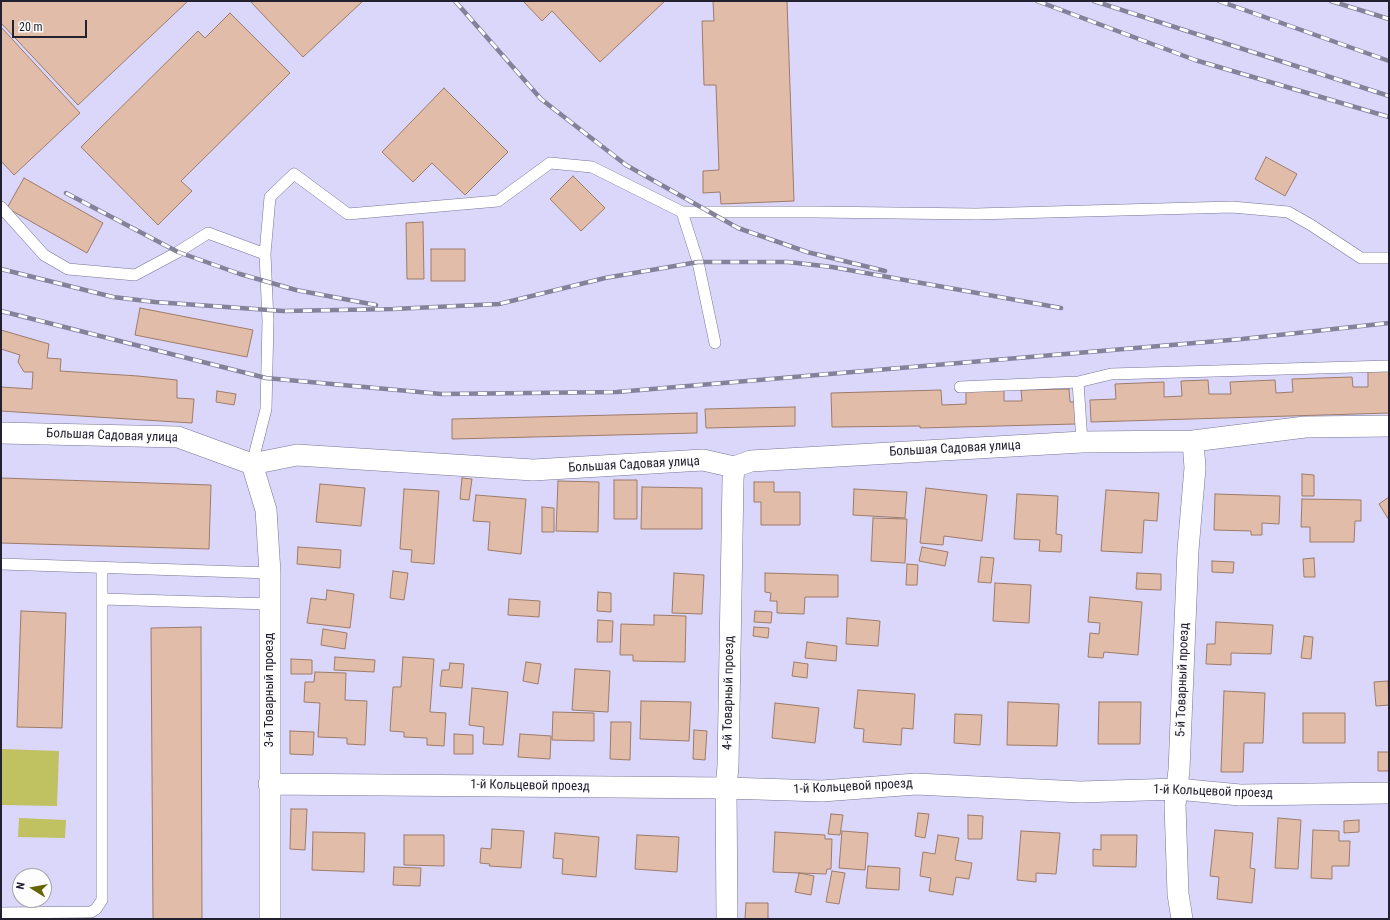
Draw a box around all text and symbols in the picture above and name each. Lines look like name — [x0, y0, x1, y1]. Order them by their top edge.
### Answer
scale bar — [14, 12, 89, 38]
text: 20 m — [19, 20, 43, 34]
street label: Большая Садовая улица — [46, 426, 178, 446]
street label: Большая Садовая улица — [889, 438, 1021, 460]
street label: Большая Садовая улица — [568, 454, 700, 476]
street label: 5-й Товарный проезд — [1173, 622, 1193, 738]
street label: 3-й Товарный проезд — [262, 633, 278, 747]
street label: 4-й Товарный проезд — [720, 636, 738, 750]
street label: 1-й Кольцевой проезд — [793, 776, 913, 798]
street label: 1-й Кольцевой проезд — [470, 777, 590, 795]
street label: 1-й Кольцевой проезд — [1153, 782, 1273, 802]
north arrow — [12, 868, 52, 908]
text: N — [14, 881, 28, 890]

